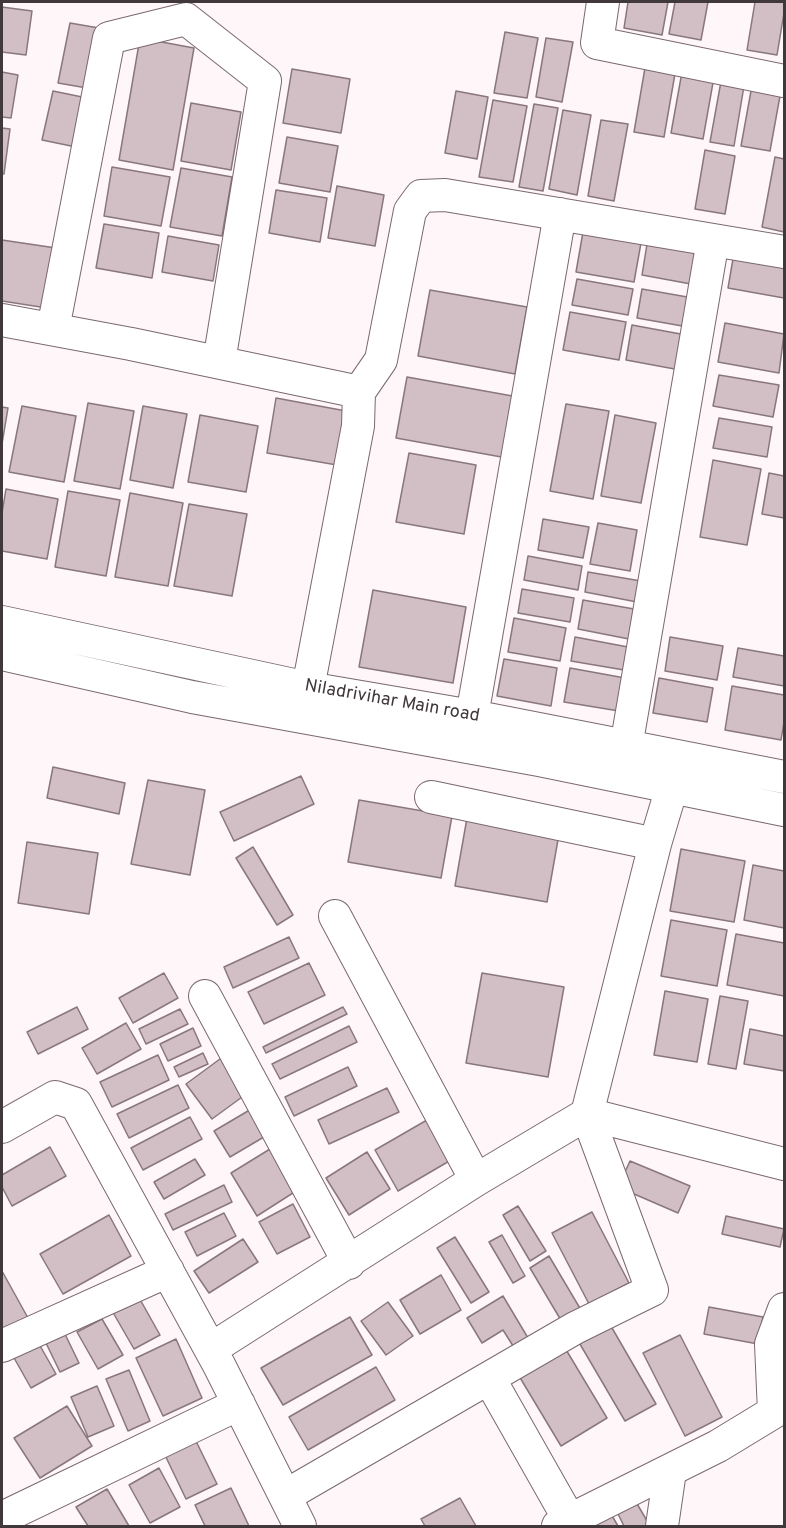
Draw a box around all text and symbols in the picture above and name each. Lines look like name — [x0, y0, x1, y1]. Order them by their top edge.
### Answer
street label: Niladrivihar Main road — [303, 676, 481, 728]

